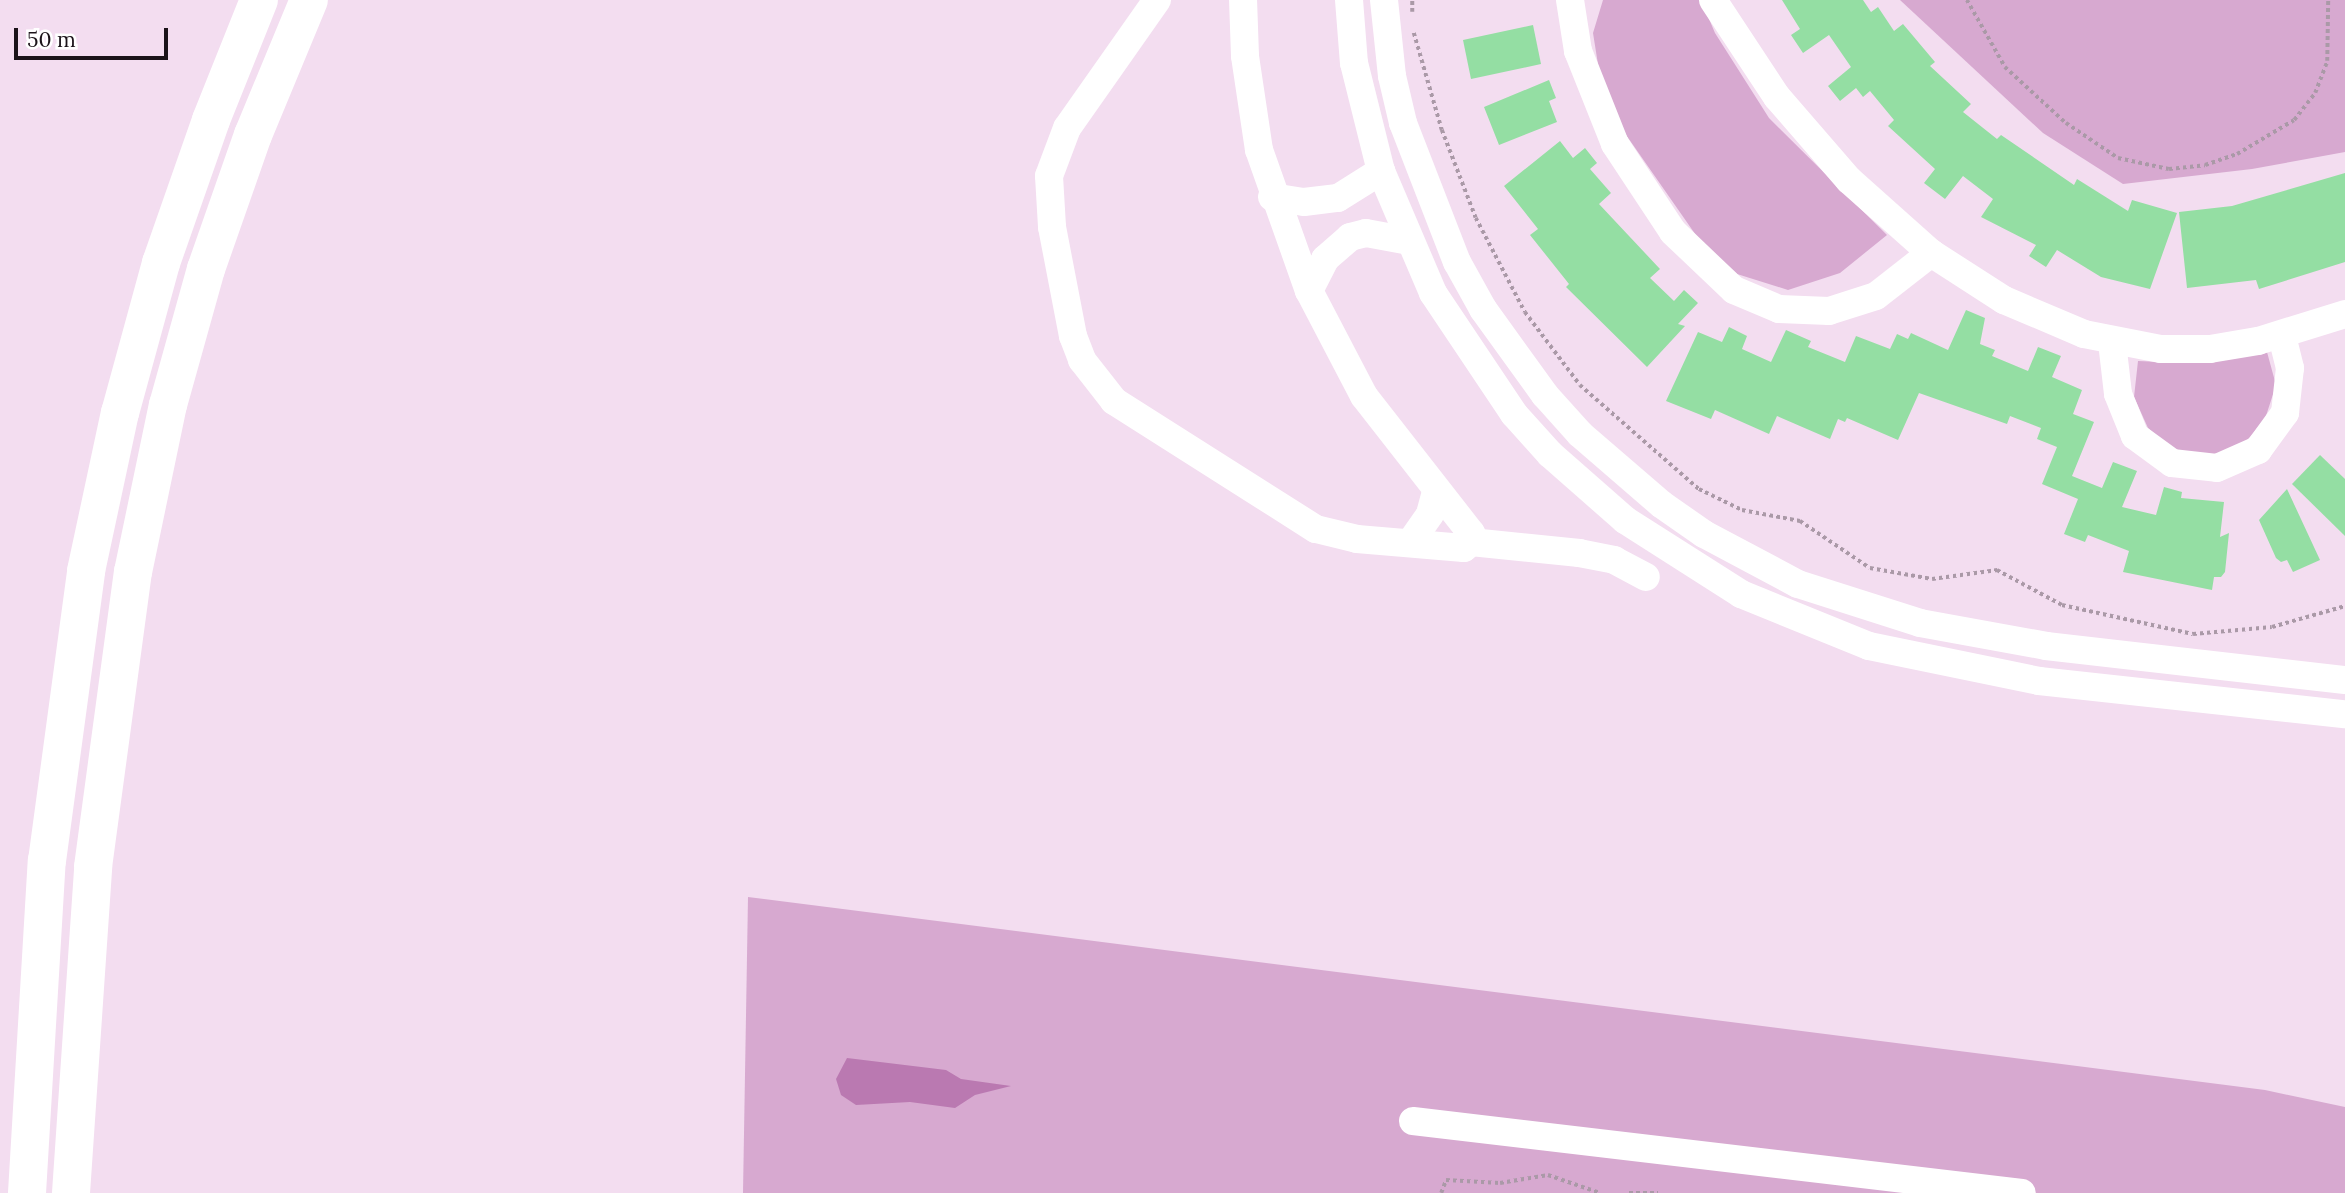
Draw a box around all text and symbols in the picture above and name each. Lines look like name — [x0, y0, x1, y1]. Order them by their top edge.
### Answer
scale bar — [18, 14, 172, 58]
text: 50 m — [27, 26, 76, 53]

